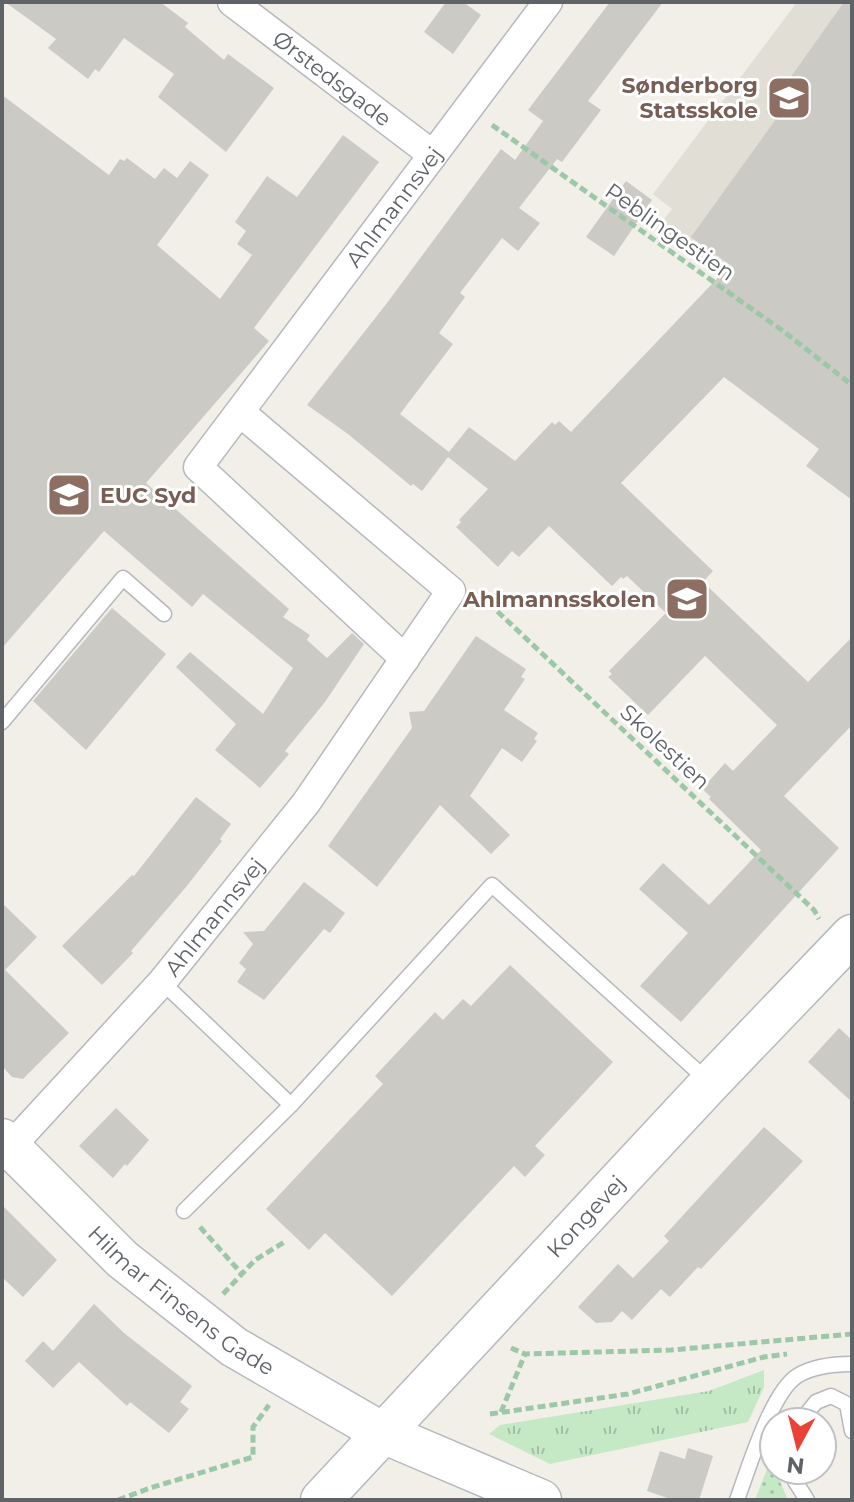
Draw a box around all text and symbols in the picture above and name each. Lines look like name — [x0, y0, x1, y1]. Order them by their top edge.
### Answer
street label: Ørstedsgade — [268, 25, 397, 132]
place label: Sønderborg Statsskole — [621, 72, 758, 124]
school or university icon: Sønderborg Statsskole — [765, 74, 813, 122]
street label: Ahlmannsvej — [340, 141, 448, 272]
street label: Peblingestien — [600, 177, 740, 287]
school or university icon: EUC Syd — [45, 471, 93, 519]
place label: EUC Syd — [100, 482, 196, 509]
school or university icon: Ahlmannsskolen — [663, 575, 711, 623]
place label: Ahlmannsskolen — [462, 586, 656, 613]
street label: Skolestien — [614, 699, 716, 795]
street label: Ahlmannsvej — [159, 852, 270, 981]
street label: Kongevej — [541, 1170, 631, 1263]
street label: Hilmar Finsens Gade — [83, 1220, 279, 1381]
north arrow — [758, 1406, 838, 1486]
text: N — [785, 1451, 806, 1480]

